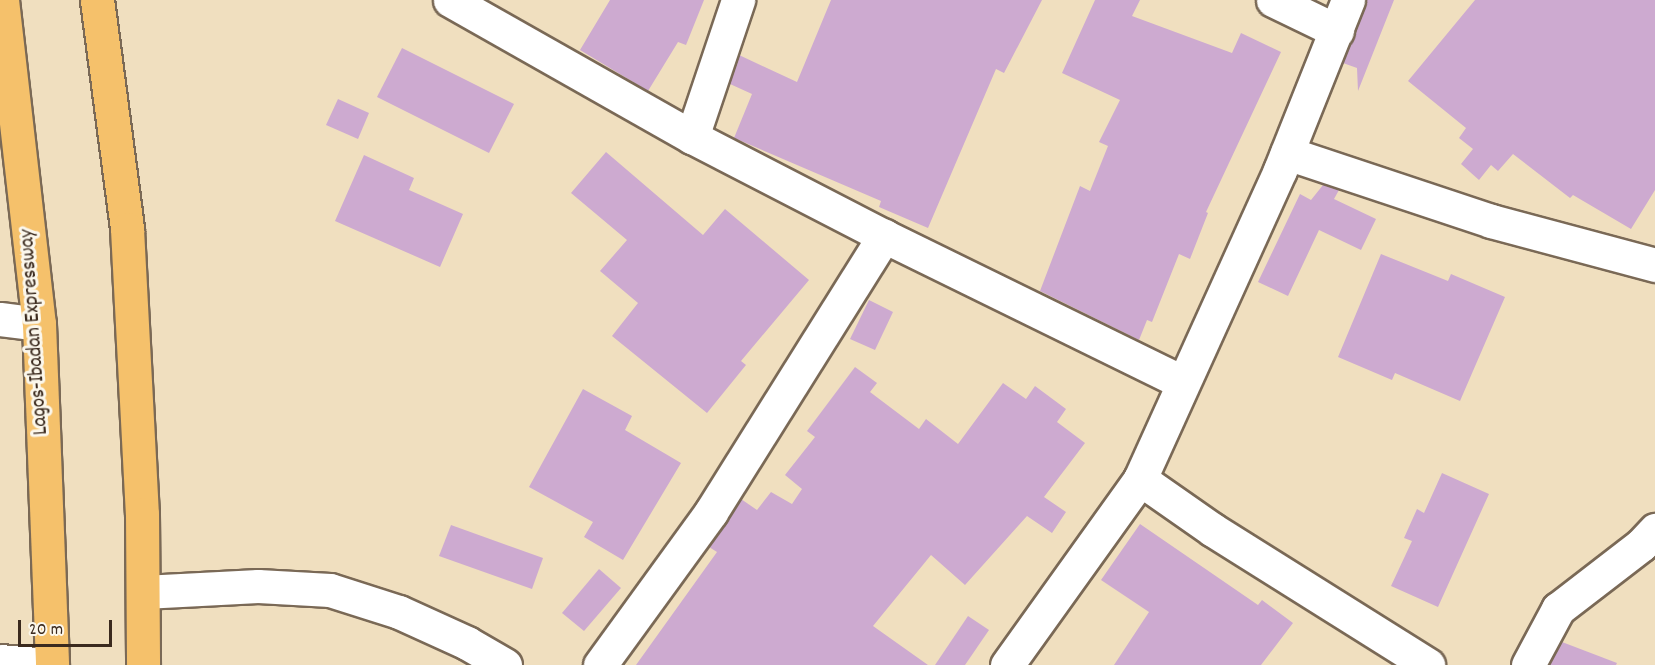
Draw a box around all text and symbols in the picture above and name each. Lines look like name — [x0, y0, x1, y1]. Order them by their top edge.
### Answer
street label: Lagos-Ibadan Expressway — [15, 228, 55, 436]
scale bar — [21, 608, 116, 646]
text: 20 m — [29, 618, 63, 643]

